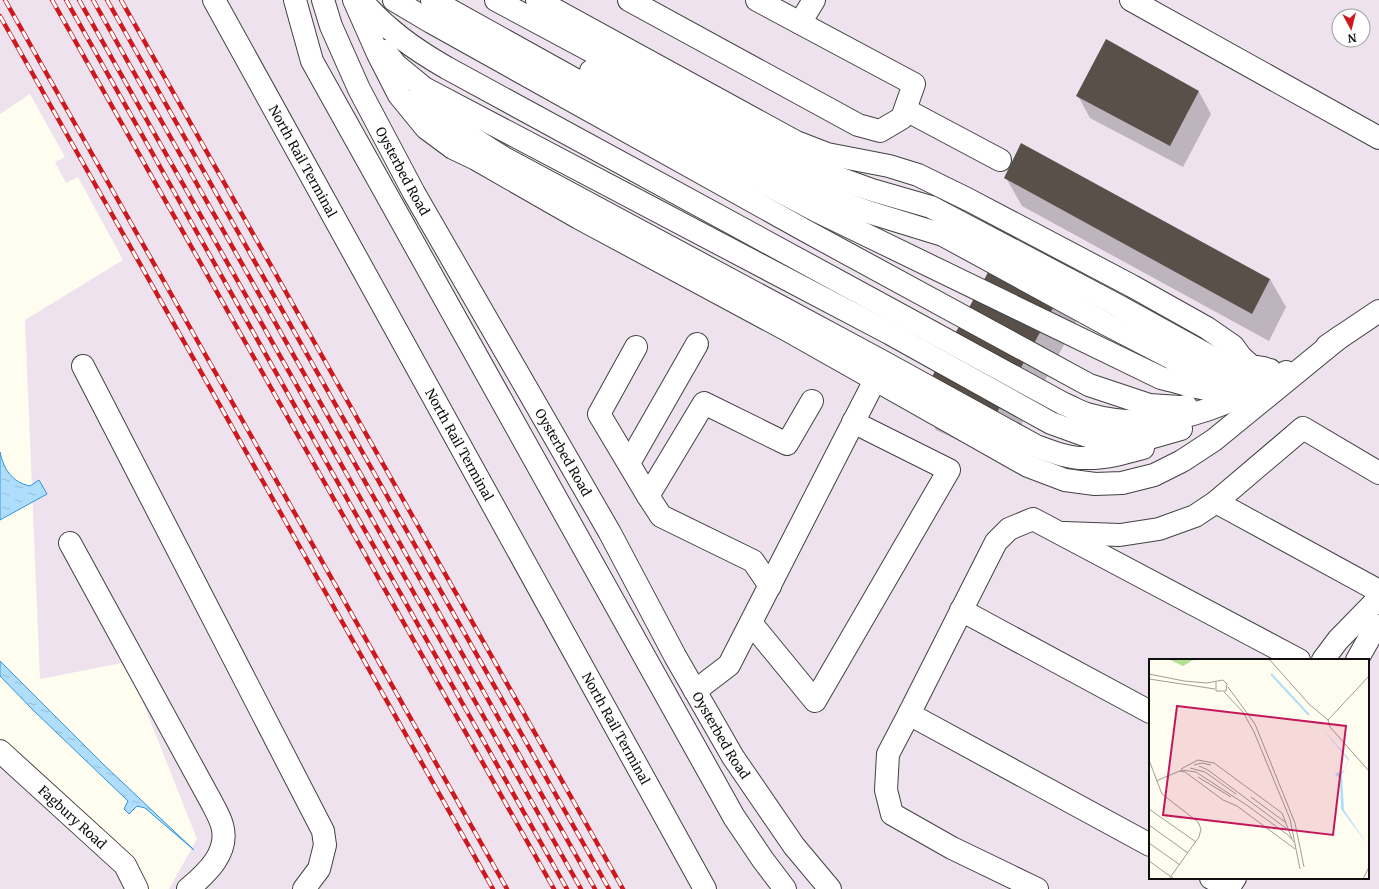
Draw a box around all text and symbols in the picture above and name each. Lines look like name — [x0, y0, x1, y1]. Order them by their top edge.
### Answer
north arrow — [1331, 8, 1371, 48]
text: N — [1347, 30, 1357, 45]
street label: North Rail Terminal — [265, 102, 340, 220]
street label: Oysterbed Road — [371, 124, 433, 219]
street label: North Rail Terminal — [421, 386, 497, 504]
street label: Oysterbed Road — [531, 406, 595, 499]
inset map — [1149, 659, 1369, 879]
street label: North Rail Terminal — [578, 669, 654, 788]
street label: Oysterbed Road — [688, 689, 753, 782]
street label: Fagbury Road — [34, 782, 110, 853]

